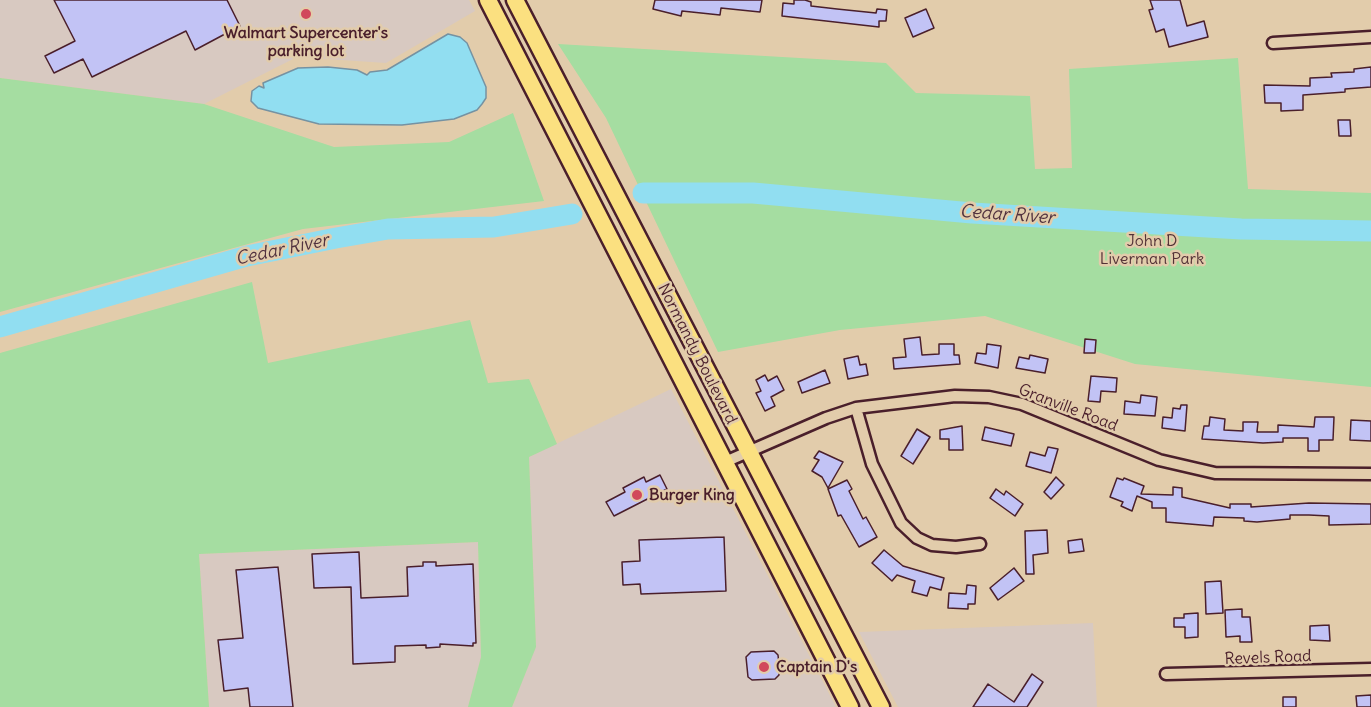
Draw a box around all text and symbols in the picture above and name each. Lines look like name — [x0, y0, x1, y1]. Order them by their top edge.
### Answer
marker: Walmart Supercenter's parking lot — [299, 7, 313, 21]
place label: Walmart Supercenter's parking lot — [224, 23, 388, 61]
water label: Cedar River — [959, 201, 1055, 229]
water label: Cedar River — [233, 230, 331, 270]
park label: John D Liverman Park — [1100, 231, 1204, 269]
street label: Normandy Boulevard — [653, 281, 741, 427]
street label: Granville Road — [1016, 380, 1120, 436]
place label: Burger King — [649, 485, 735, 505]
marker: Burger King — [630, 488, 644, 502]
street label: Revels Road — [1224, 647, 1312, 669]
place label: Captain D's — [776, 657, 857, 677]
marker: Captain D's — [757, 660, 771, 674]

